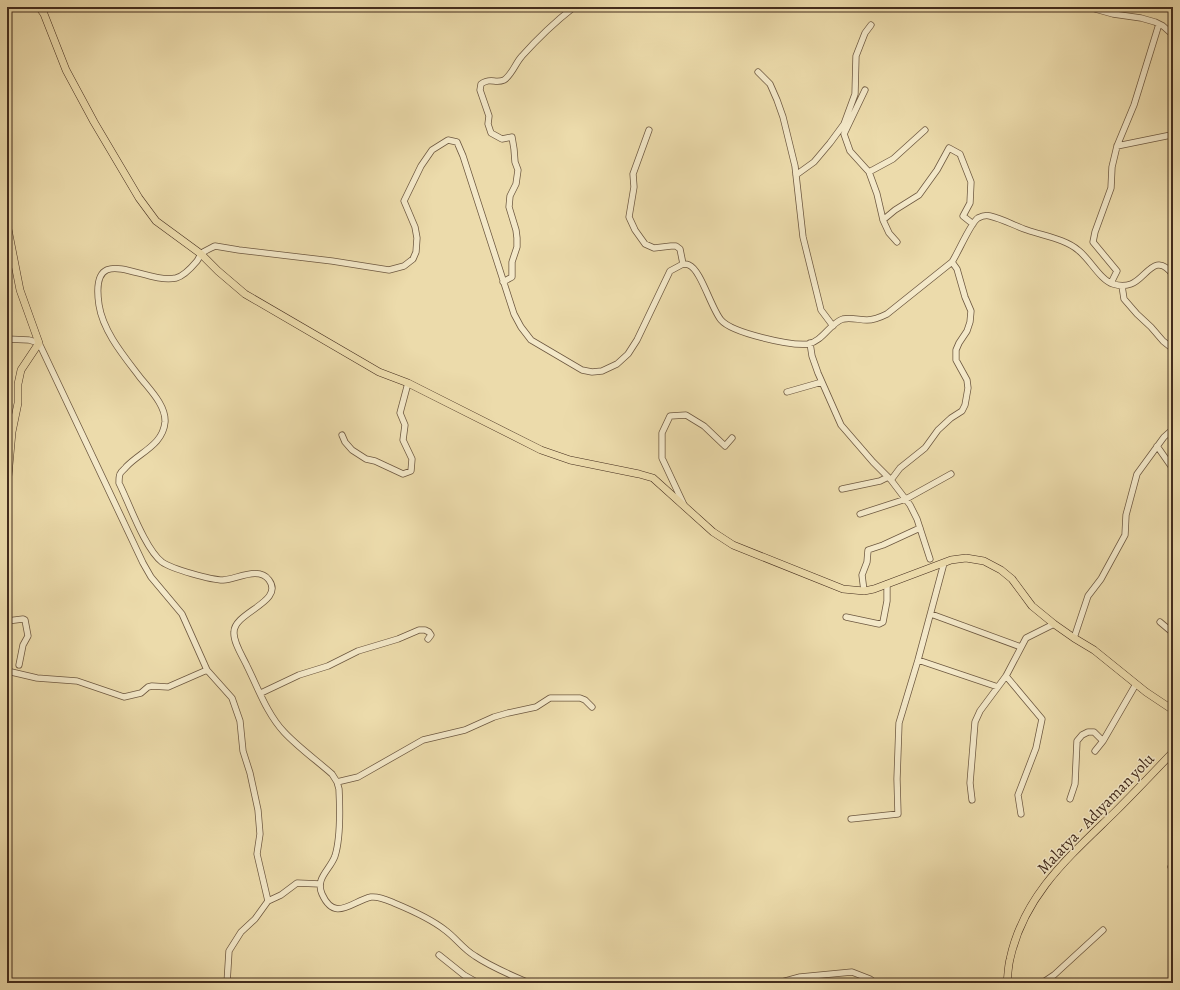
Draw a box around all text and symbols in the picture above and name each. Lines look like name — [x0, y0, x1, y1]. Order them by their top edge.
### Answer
street label: Malatya - Adıyaman yolu — [1032, 748, 1160, 879]

